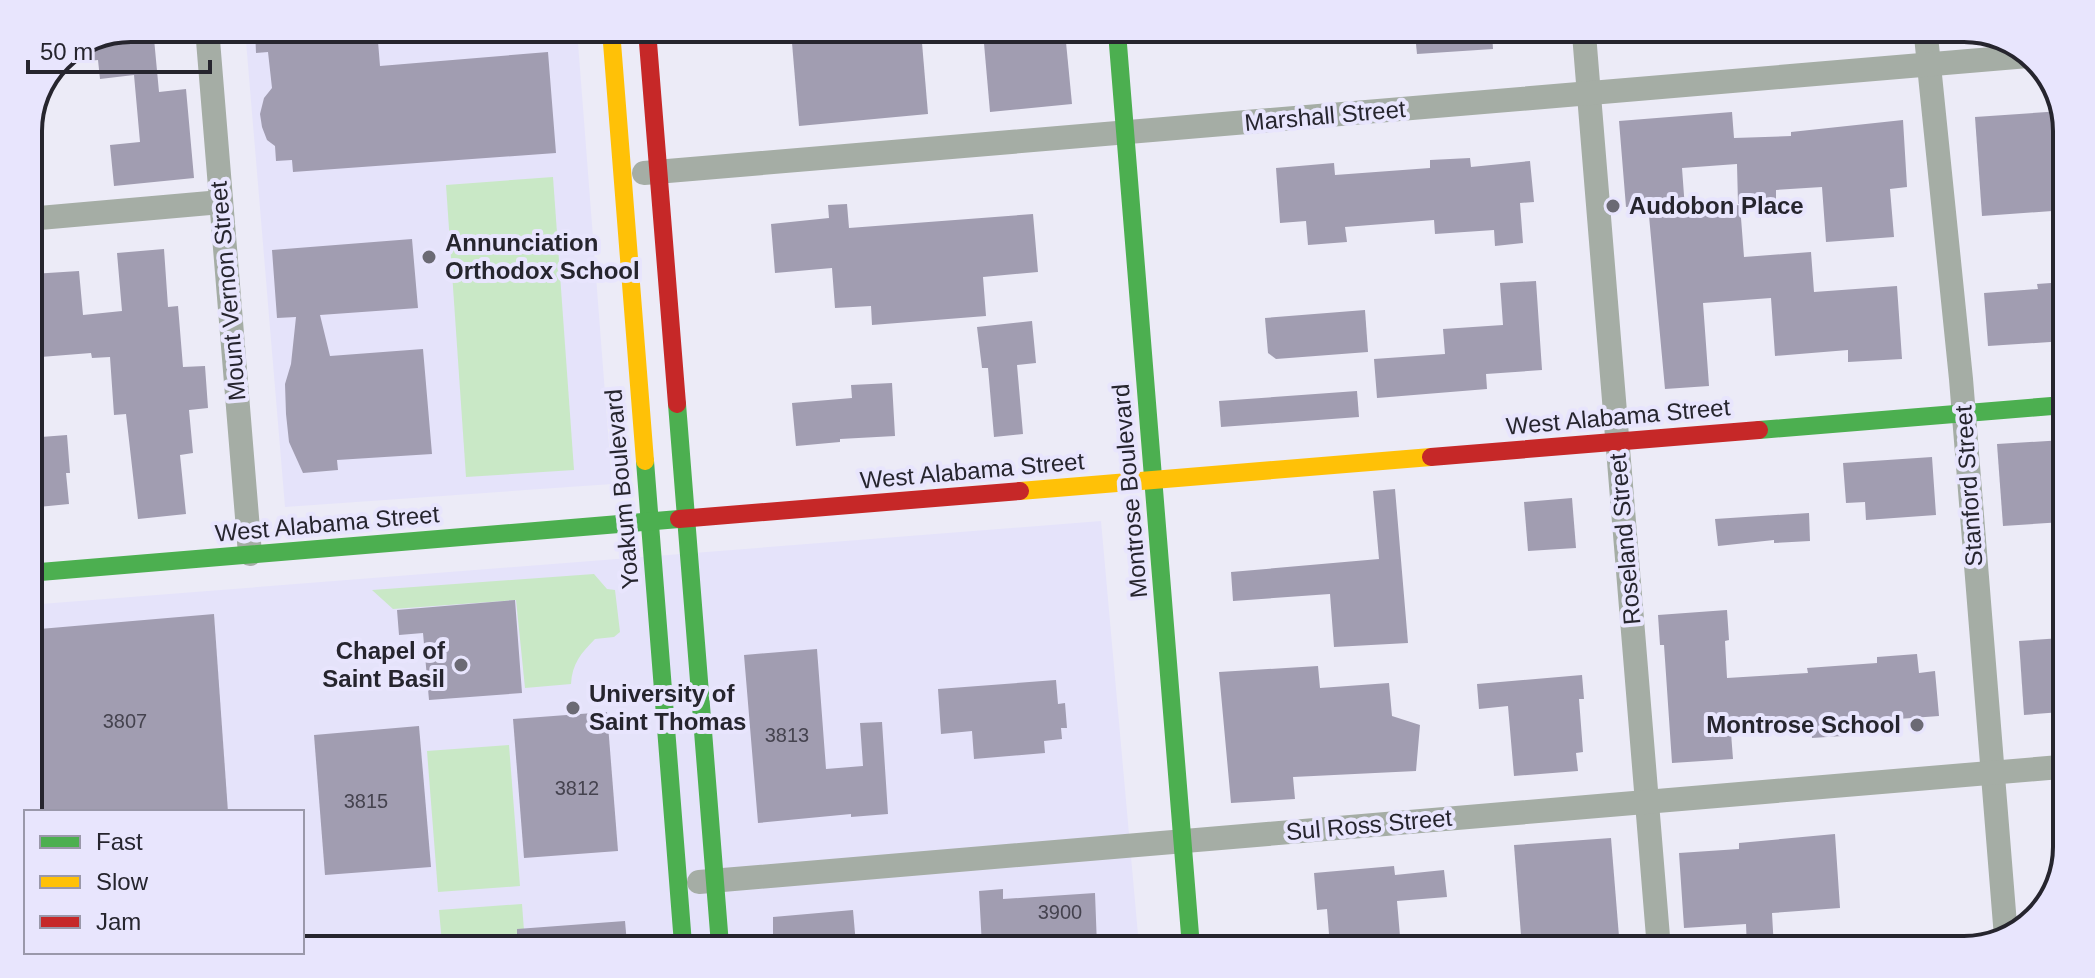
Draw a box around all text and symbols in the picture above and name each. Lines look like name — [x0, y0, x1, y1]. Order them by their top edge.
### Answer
scale bar — [28, 24, 210, 74]
text: 50 m — [40, 38, 93, 65]
street label: Marshall Street — [1243, 95, 1407, 136]
street label: Mount Vernon Street — [204, 180, 251, 402]
place label: Audobon Place — [1629, 192, 1804, 219]
marker: Audobon Place — [1604, 197, 1622, 215]
place label: Annunciation Orthodox School — [445, 229, 640, 284]
marker: Annunciation Orthodox School — [420, 248, 438, 266]
street label: Montrose Boulevard — [1107, 383, 1152, 599]
street label: Yoakum Boulevard — [599, 388, 644, 590]
street label: West Alabama Street — [1505, 393, 1732, 440]
street label: Stanford Street — [1949, 404, 1988, 567]
street label: West Alabama Street — [859, 447, 1086, 494]
street label: Roseland Street — [1604, 452, 1645, 626]
street label: West Alabama Street — [214, 500, 441, 547]
place label: Chapel of Saint Basil — [322, 637, 446, 692]
marker: Chapel of Saint Basil — [452, 656, 470, 674]
place label: University of Saint Thomas — [589, 680, 746, 735]
marker: University of Saint Thomas — [564, 699, 582, 717]
house number: 3807 — [103, 710, 147, 732]
place label: Montrose School — [1706, 711, 1901, 738]
marker: Montrose School — [1908, 716, 1926, 734]
house number: 3813 — [765, 724, 809, 746]
house number: 3812 — [555, 777, 599, 799]
house number: 3815 — [344, 790, 388, 812]
street label: Sul Ross Street — [1285, 804, 1454, 845]
legend — [24, 810, 304, 954]
text: Fast — [96, 828, 143, 855]
text: Slow — [96, 868, 149, 895]
house number: 3900 — [1038, 901, 1082, 923]
text: Jam — [96, 908, 141, 935]

